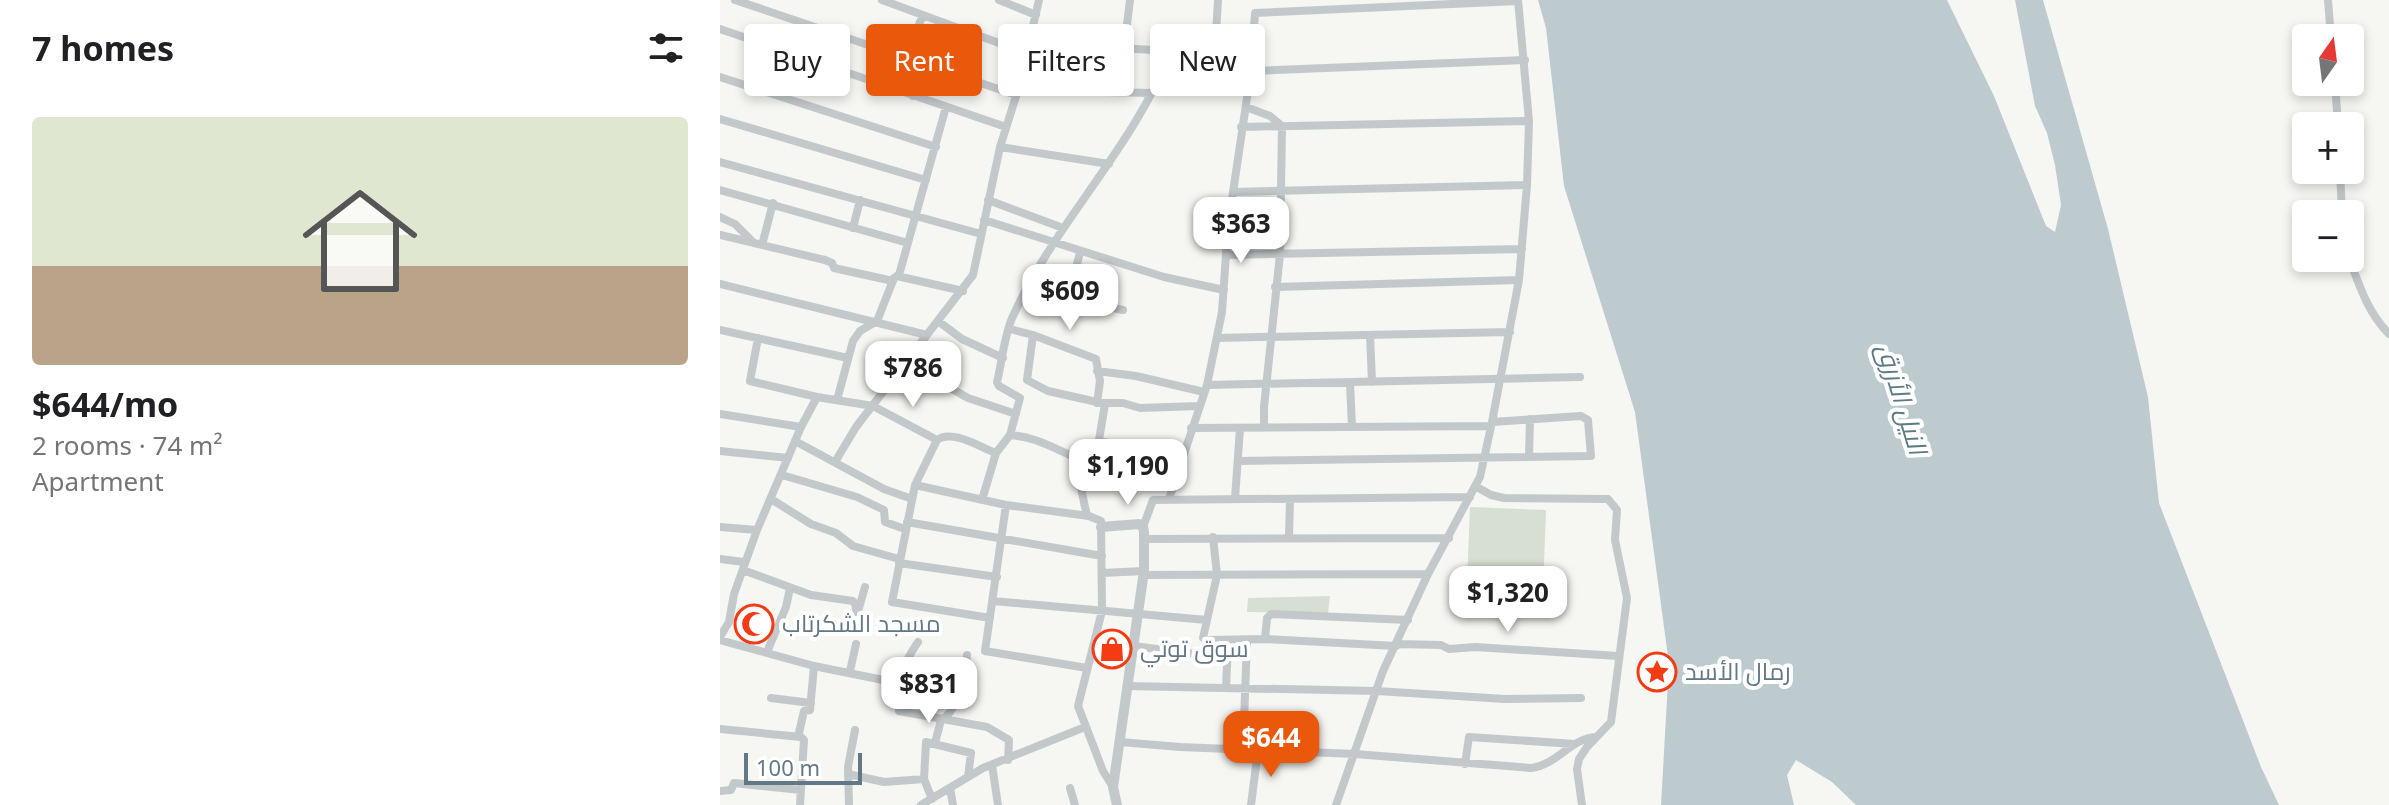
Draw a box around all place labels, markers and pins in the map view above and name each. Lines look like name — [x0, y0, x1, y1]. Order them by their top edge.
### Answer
pin: $363 — [1194, 197, 1288, 265]
pin: $609 — [1023, 264, 1117, 332]
pin: $786 — [866, 341, 960, 409]
pin: $1,190 — [1063, 439, 1193, 507]
pin: $1,320 — [1443, 566, 1573, 634]
mosque icon: مسجد الشكرتاب — [733, 603, 775, 645]
place label: مسجد الشكرتاب — [782, 606, 941, 639]
shop icon: سوق توتي — [1091, 628, 1133, 670]
place label: سوق توتي — [1140, 631, 1249, 668]
place icon: رمال الأسد — [1636, 651, 1678, 693]
place label: رمال الأسد — [1685, 654, 1791, 687]
pin: $831 — [882, 657, 976, 725]
pin: $644 — [1224, 711, 1318, 779]

